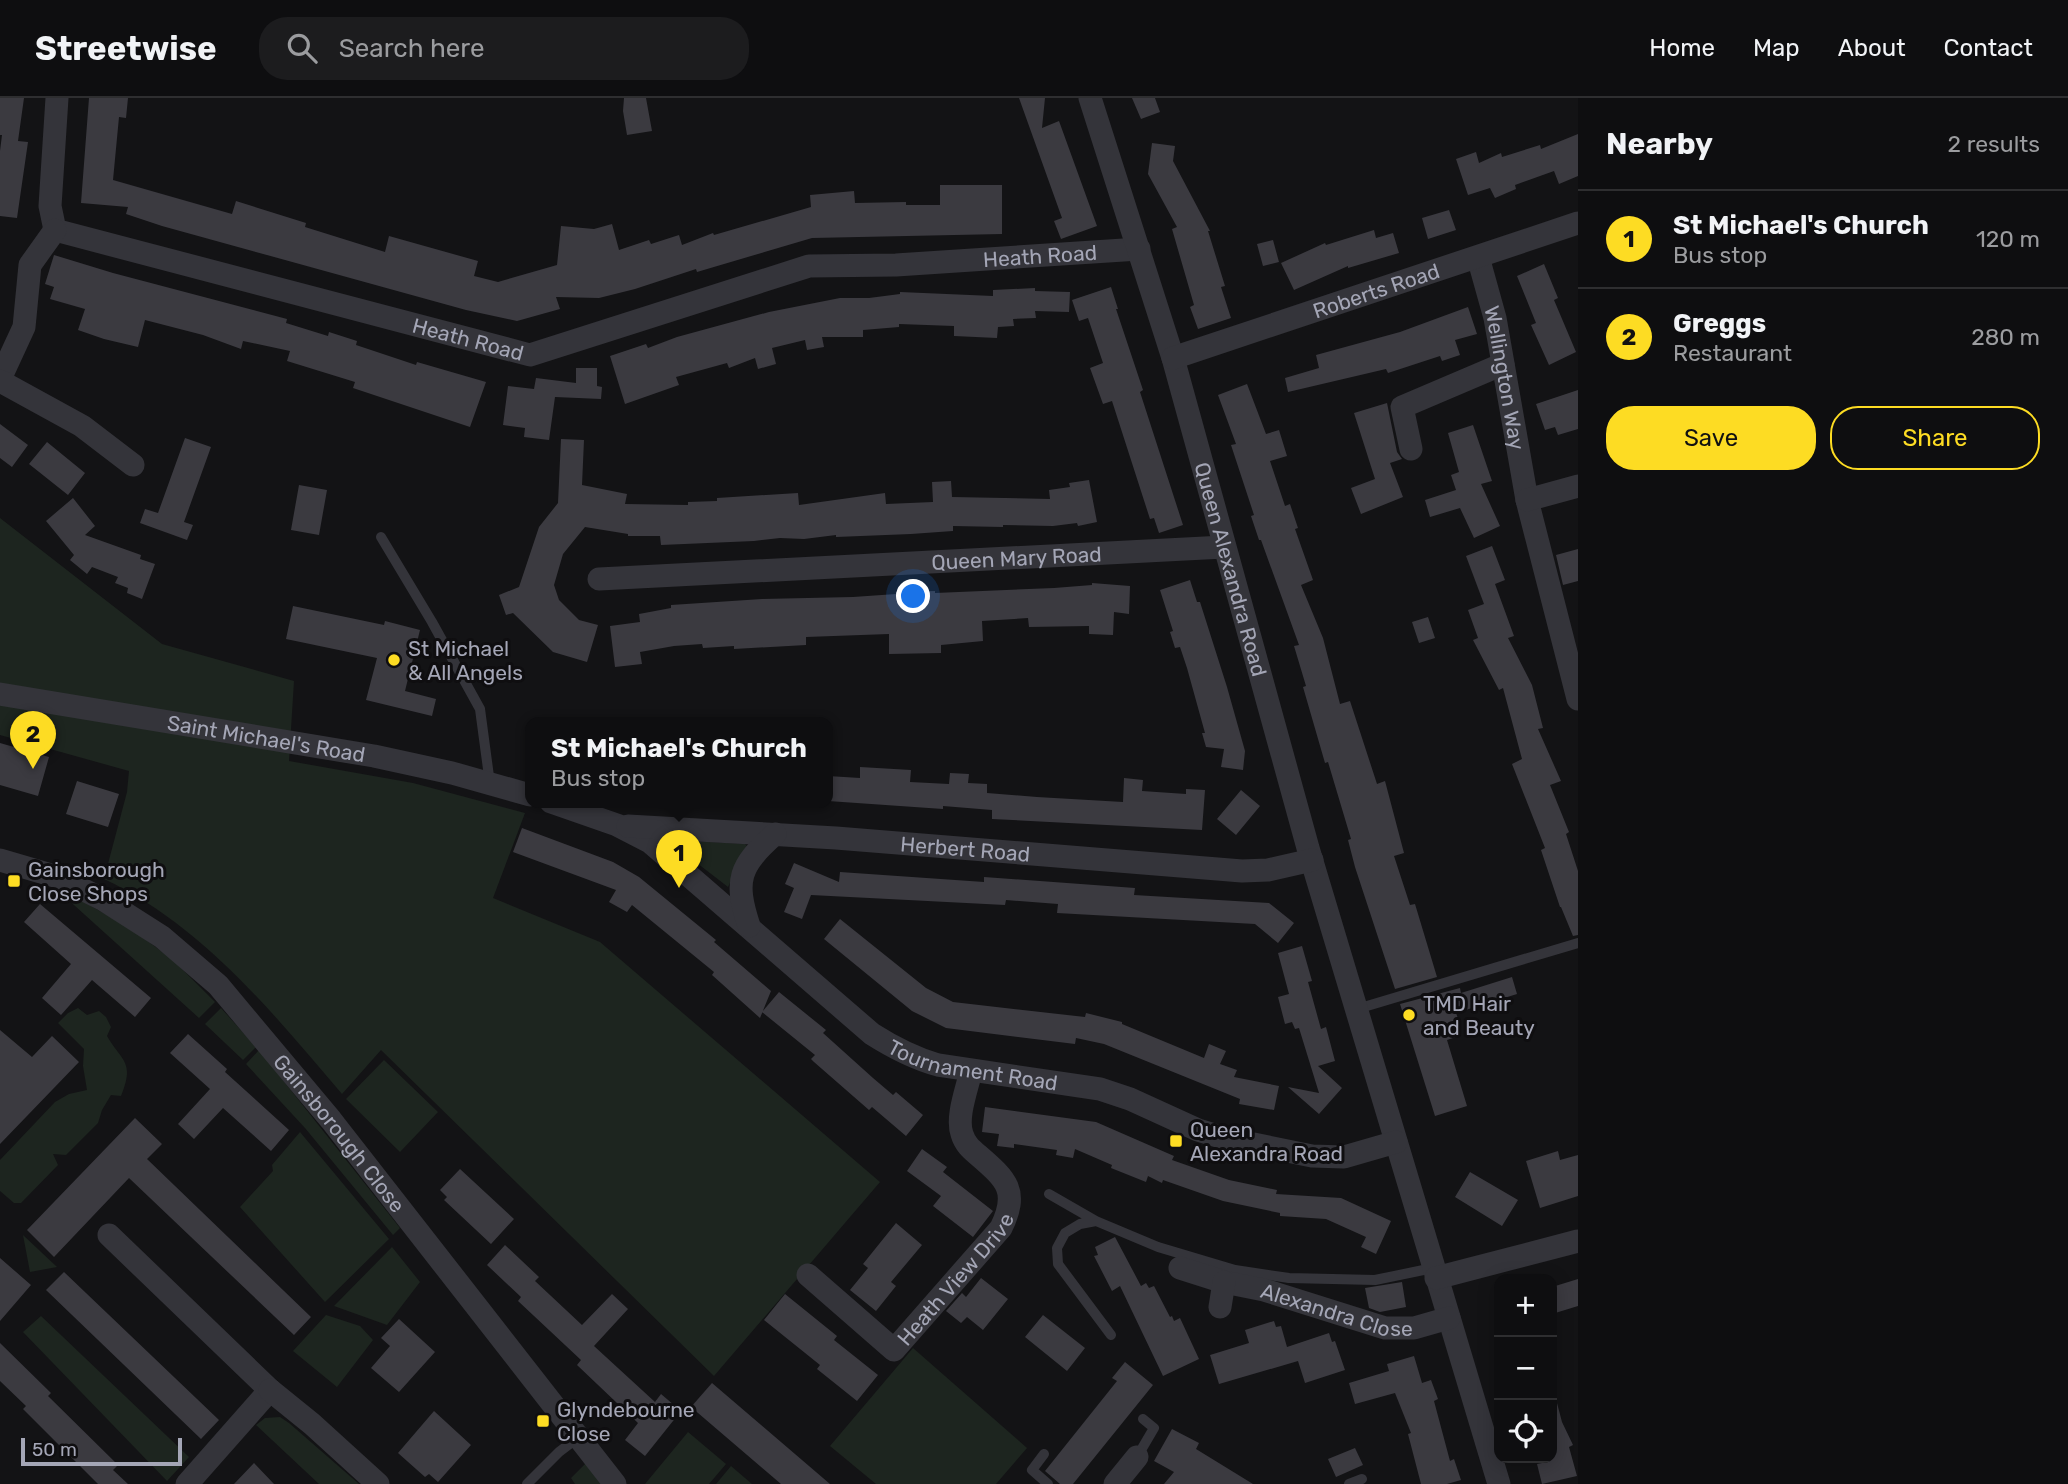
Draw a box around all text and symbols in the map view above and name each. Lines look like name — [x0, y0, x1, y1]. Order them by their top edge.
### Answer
search box — [259, 17, 749, 80]
text: Streetwise — [35, 29, 217, 68]
icon: search — [283, 29, 321, 67]
text: Search here — [339, 33, 485, 64]
text: Home — [1649, 34, 1715, 62]
text: Map — [1753, 34, 1800, 62]
text: About — [1838, 34, 1906, 62]
text: Contact — [1944, 34, 2033, 62]
text: Nearby — [1606, 126, 1713, 162]
text: 2 results — [1948, 130, 2040, 158]
text: St Michael's Church — [1673, 210, 1929, 241]
text: 1 — [1623, 225, 1635, 253]
text: 120 m — [1976, 225, 2040, 253]
street label: Heath Road — [982, 239, 1098, 272]
text: Bus stop — [1673, 241, 1767, 269]
street label: Roberts Road — [1310, 258, 1442, 323]
street label: Wellington Way — [1480, 303, 1531, 452]
text: Greggs — [1673, 308, 1766, 339]
street label: Heath Road — [410, 312, 527, 365]
text: 2 — [1622, 323, 1636, 351]
text: 280 m — [1971, 323, 2040, 351]
text: Restaurant — [1673, 339, 1792, 367]
button: Save — [1606, 406, 1816, 470]
button: Share — [1830, 406, 2040, 470]
street label: Queen Alexandra Road — [1190, 459, 1273, 679]
street label: Queen Mary Road — [931, 541, 1102, 574]
your location — [896, 579, 930, 613]
place label: St Michael & All Angels — [408, 636, 523, 685]
marker: St Michael & All Angels — [386, 652, 402, 668]
street label: Saint Michael's Road — [166, 709, 367, 767]
pin: 2 — [10, 711, 56, 769]
popup — [525, 717, 833, 808]
text: St Michael's Church — [551, 733, 807, 764]
text: Bus stop — [551, 764, 645, 792]
pin: 1 — [656, 830, 702, 888]
street label: Herbert Road — [899, 831, 1031, 866]
place label: Gainsborough Close Shops — [28, 857, 165, 906]
marker: Gainsborough Close Shops — [6, 873, 22, 889]
place label: TMD Hair and Beauty — [1423, 991, 1535, 1040]
marker: TMD Hair and Beauty — [1401, 1007, 1417, 1023]
street label: Tournament Road — [884, 1034, 1059, 1095]
street label: Gainsborough Close — [269, 1049, 411, 1217]
place label: Queen Alexandra Road — [1190, 1117, 1343, 1166]
marker: Queen Alexandra Road — [1168, 1133, 1184, 1149]
street label: Heath View Drive — [892, 1209, 1019, 1350]
map controls — [1494, 1274, 1557, 1463]
button: + — [1494, 1274, 1557, 1337]
street label: Alexandra Close — [1258, 1277, 1413, 1341]
button: − — [1494, 1337, 1557, 1400]
place label: Glyndebourne Close — [557, 1397, 695, 1446]
button: locate — [1494, 1400, 1557, 1463]
marker: Glyndebourne Close — [535, 1413, 551, 1429]
scale bar — [21, 1435, 182, 1467]
text: 50 m — [32, 1438, 77, 1461]

